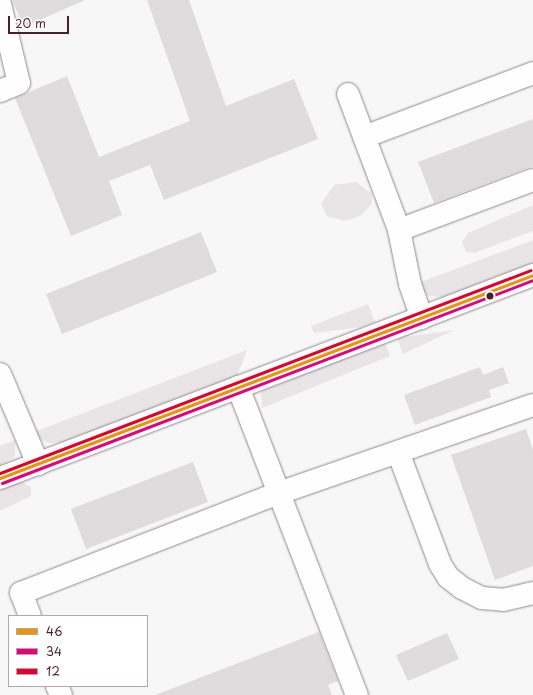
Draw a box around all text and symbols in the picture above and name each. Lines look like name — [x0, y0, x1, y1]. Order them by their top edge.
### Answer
scale bar — [10, 8, 71, 34]
text: 20 m — [15, 14, 46, 32]
unlabelled marker — [485, 291, 495, 301]
legend — [8, 615, 148, 687]
text: 46 — [46, 622, 62, 640]
text: 34 — [46, 642, 62, 660]
text: 12 — [46, 662, 60, 680]

